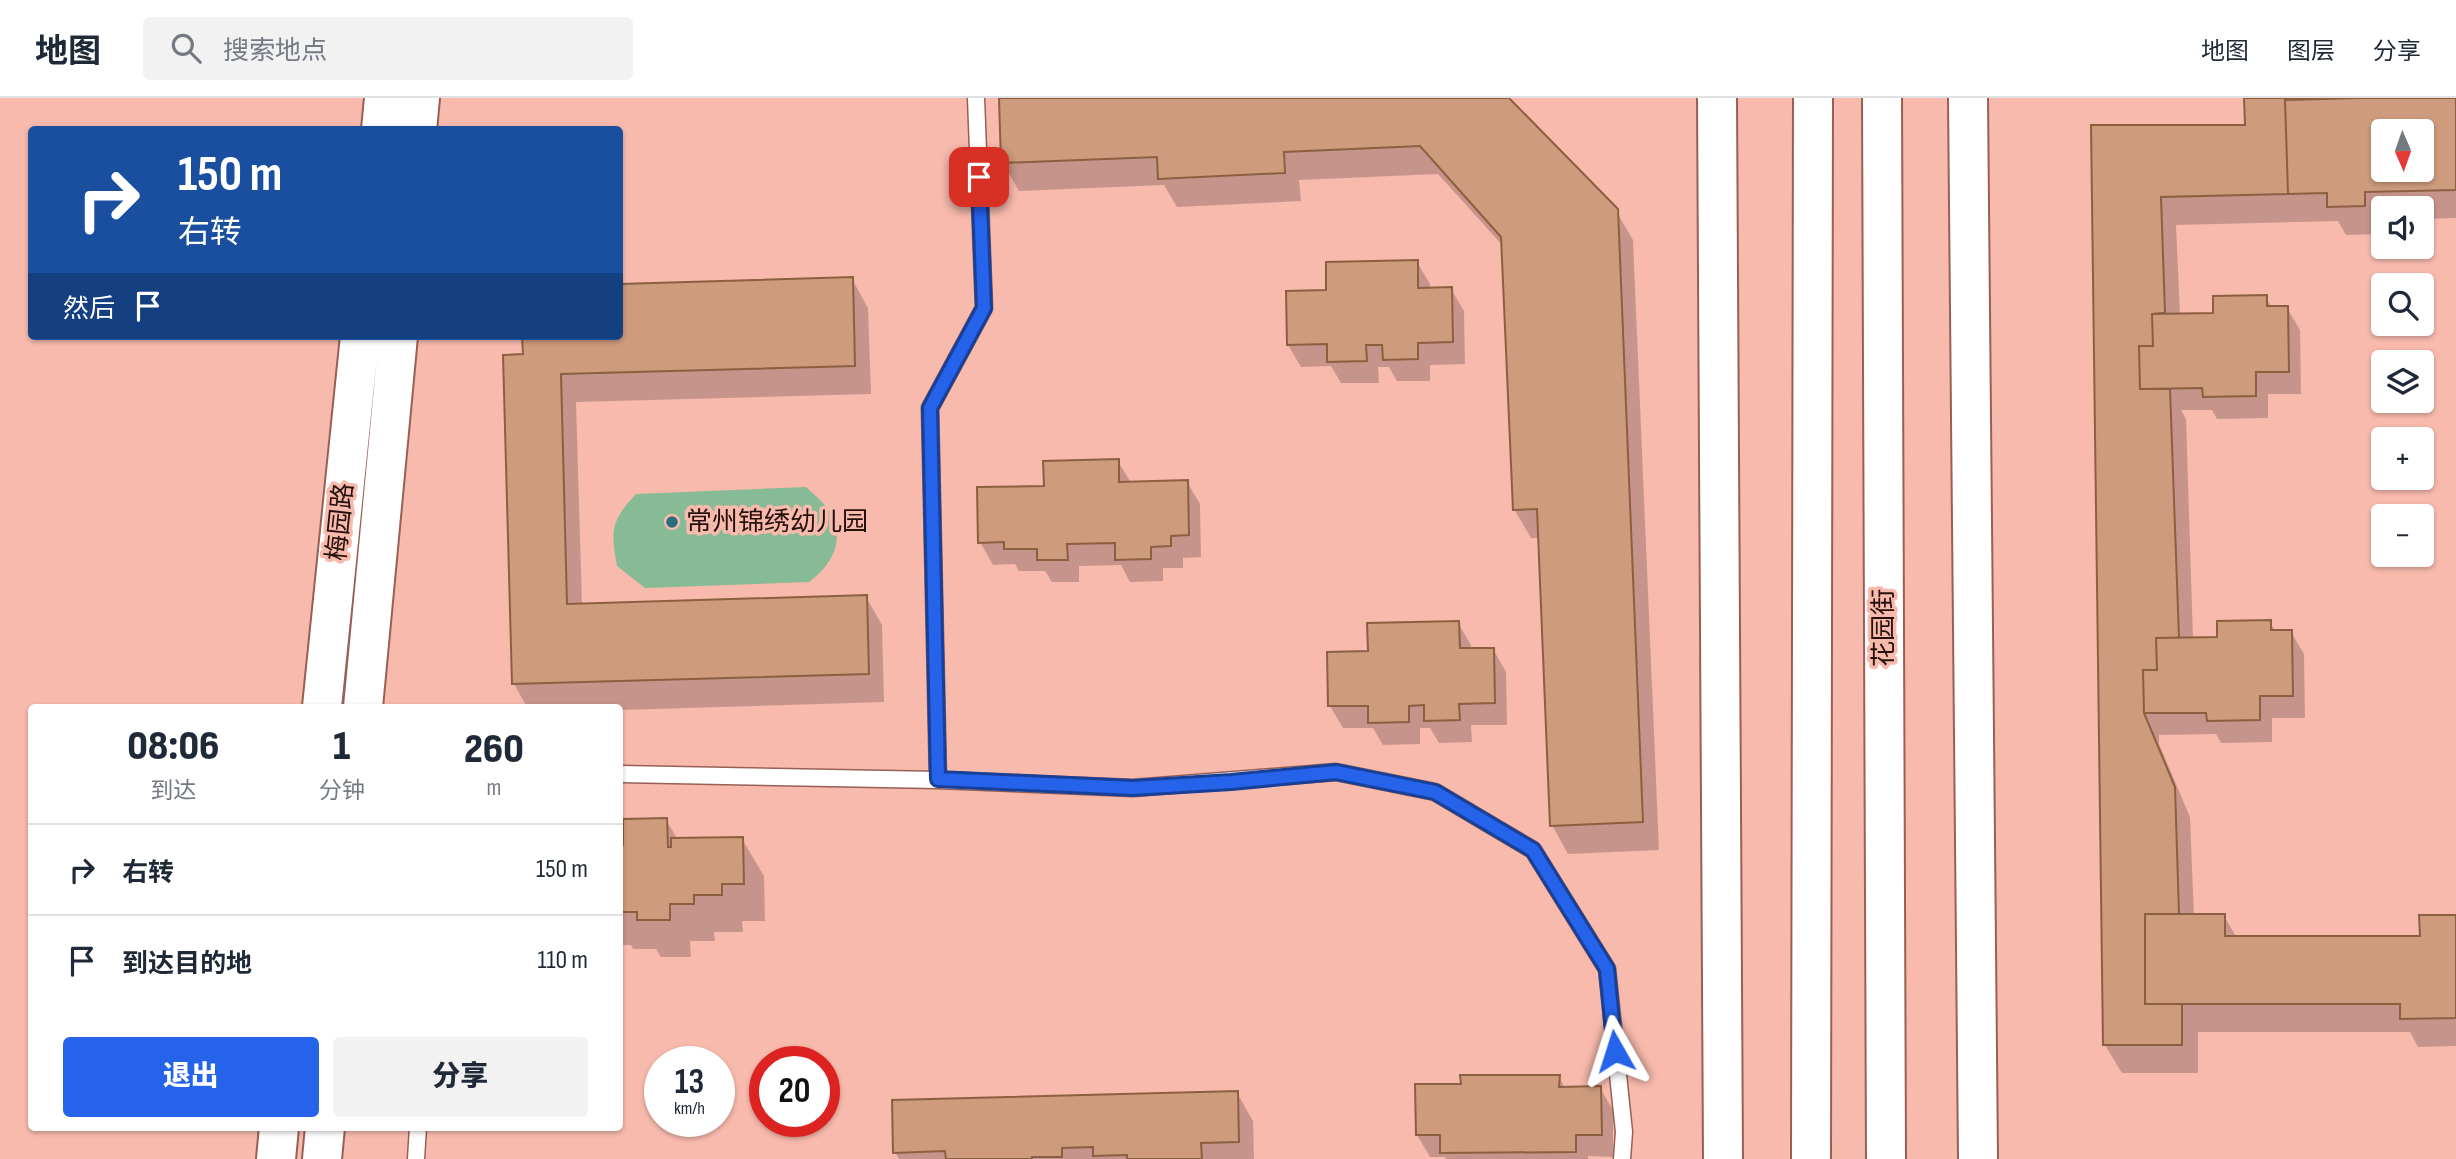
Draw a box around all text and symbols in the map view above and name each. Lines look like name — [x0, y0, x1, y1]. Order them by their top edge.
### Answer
search box — [143, 17, 633, 80]
icon: search — [167, 29, 205, 67]
text: 地图 — [35, 32, 101, 72]
text: 搜索地点 — [223, 36, 327, 67]
text: 地图 — [2201, 37, 2249, 66]
text: 图层 — [2287, 37, 2335, 66]
text: 分享 — [2373, 37, 2421, 66]
north arrow — [2371, 119, 2434, 182]
map controls — [2371, 119, 2434, 567]
text: 150 m — [178, 146, 282, 205]
pin — [949, 147, 1009, 207]
icon: right — [63, 154, 154, 245]
icon: arrive — [960, 158, 998, 196]
button: sound — [2371, 196, 2434, 259]
text: 右转 — [178, 214, 242, 253]
button: search — [2371, 273, 2434, 336]
icon: arrive — [129, 287, 167, 325]
text: 然后 — [63, 294, 115, 325]
button: layers — [2371, 350, 2434, 413]
button: + — [2371, 427, 2434, 490]
street label: 梅园路 — [322, 482, 360, 562]
button: − — [2371, 504, 2434, 567]
place label: 常州锦绣幼儿园 — [686, 507, 868, 538]
marker: 常州锦绣幼儿园 — [664, 514, 680, 530]
street label: 花园街 — [1869, 589, 1900, 667]
text: 08:06 — [127, 721, 219, 772]
text: 1 — [333, 721, 350, 772]
text: 260 — [464, 724, 524, 775]
text: m — [486, 774, 501, 802]
text: 到达 — [150, 777, 196, 805]
text: 分钟 — [319, 777, 365, 805]
icon: right — [63, 851, 101, 889]
text: 150 m — [536, 854, 588, 885]
text: 右转 — [122, 858, 174, 889]
icon: arrive — [63, 942, 101, 980]
text: 110 m — [537, 945, 588, 976]
text: 到达目的地 — [122, 949, 252, 980]
position arrow — [1578, 1014, 1652, 1088]
button: 退出 — [63, 1037, 319, 1117]
button: 分享 — [333, 1037, 588, 1117]
speed limit sign: 20 — [749, 1046, 840, 1137]
text: 13 — [675, 1061, 704, 1104]
text: km/h — [674, 1098, 705, 1119]

